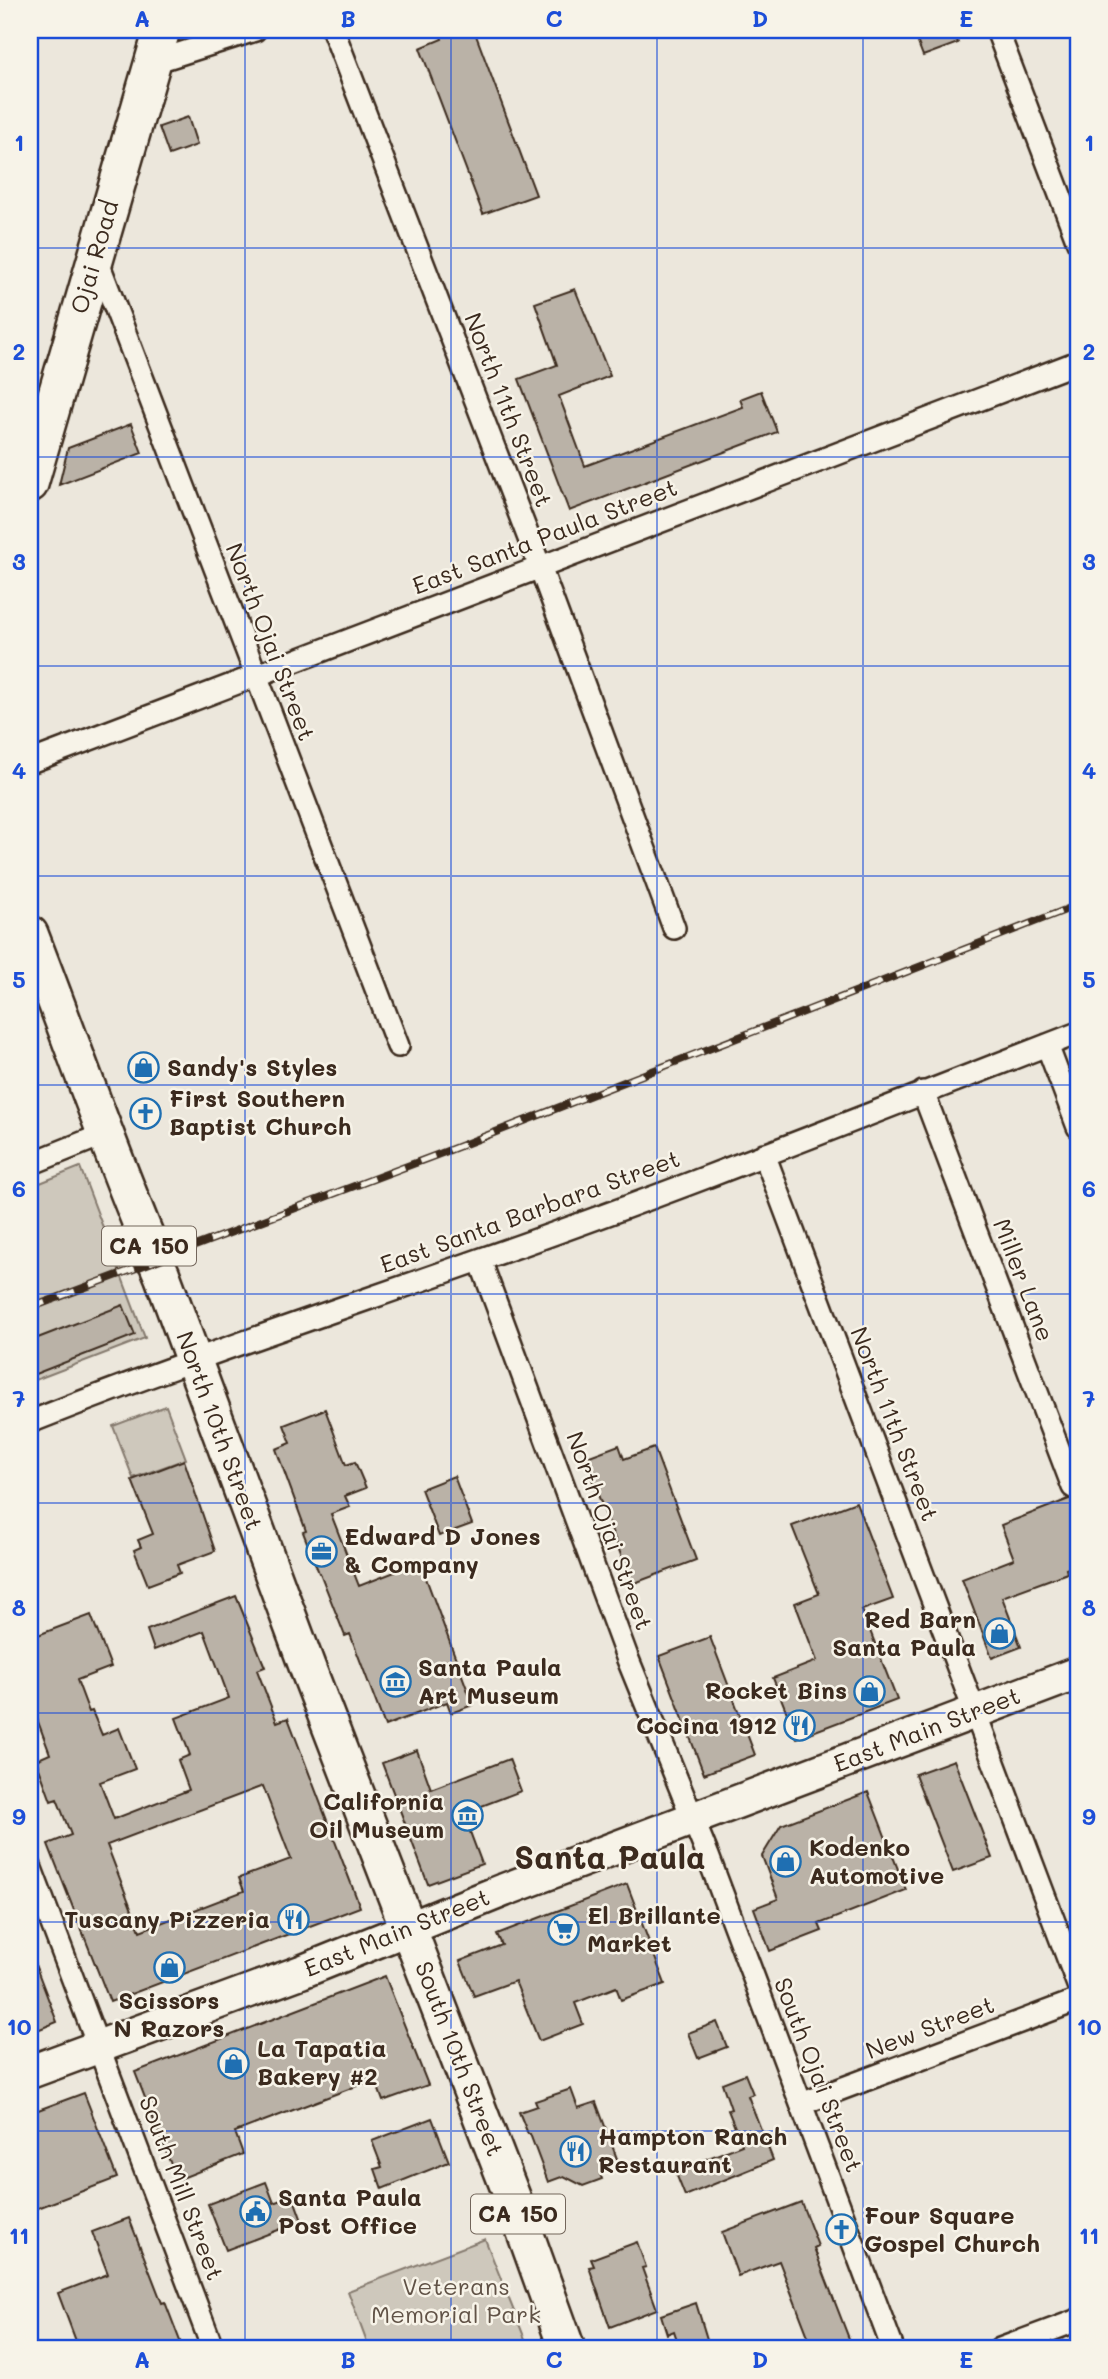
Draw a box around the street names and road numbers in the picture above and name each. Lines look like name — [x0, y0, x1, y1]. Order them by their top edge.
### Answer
street label: Ojai Road — [63, 196, 125, 317]
street label: North 11th Street — [458, 308, 561, 511]
street label: East Santa Paula Street — [408, 471, 681, 600]
street label: North Ojai Street — [219, 538, 323, 745]
street label: East Santa Barbara Street — [375, 1142, 684, 1279]
street label: Miller Lane — [987, 1214, 1062, 1345]
road number: CA 150 — [102, 1226, 196, 1266]
street label: North 11th Street — [844, 1322, 947, 1525]
street label: North 10th Street — [170, 1327, 271, 1534]
street label: North Ojai Street — [560, 1427, 661, 1634]
street label: East Main Street — [829, 1679, 1024, 1778]
street label: East Main Street — [299, 1880, 494, 1983]
street label: South 10th Street — [409, 1957, 512, 2160]
street label: South Ojai Street — [768, 1973, 871, 2176]
street label: New Street — [861, 1988, 998, 2065]
street label: South Mill Street — [133, 2091, 232, 2284]
road number: CA 150 — [471, 2194, 565, 2234]

